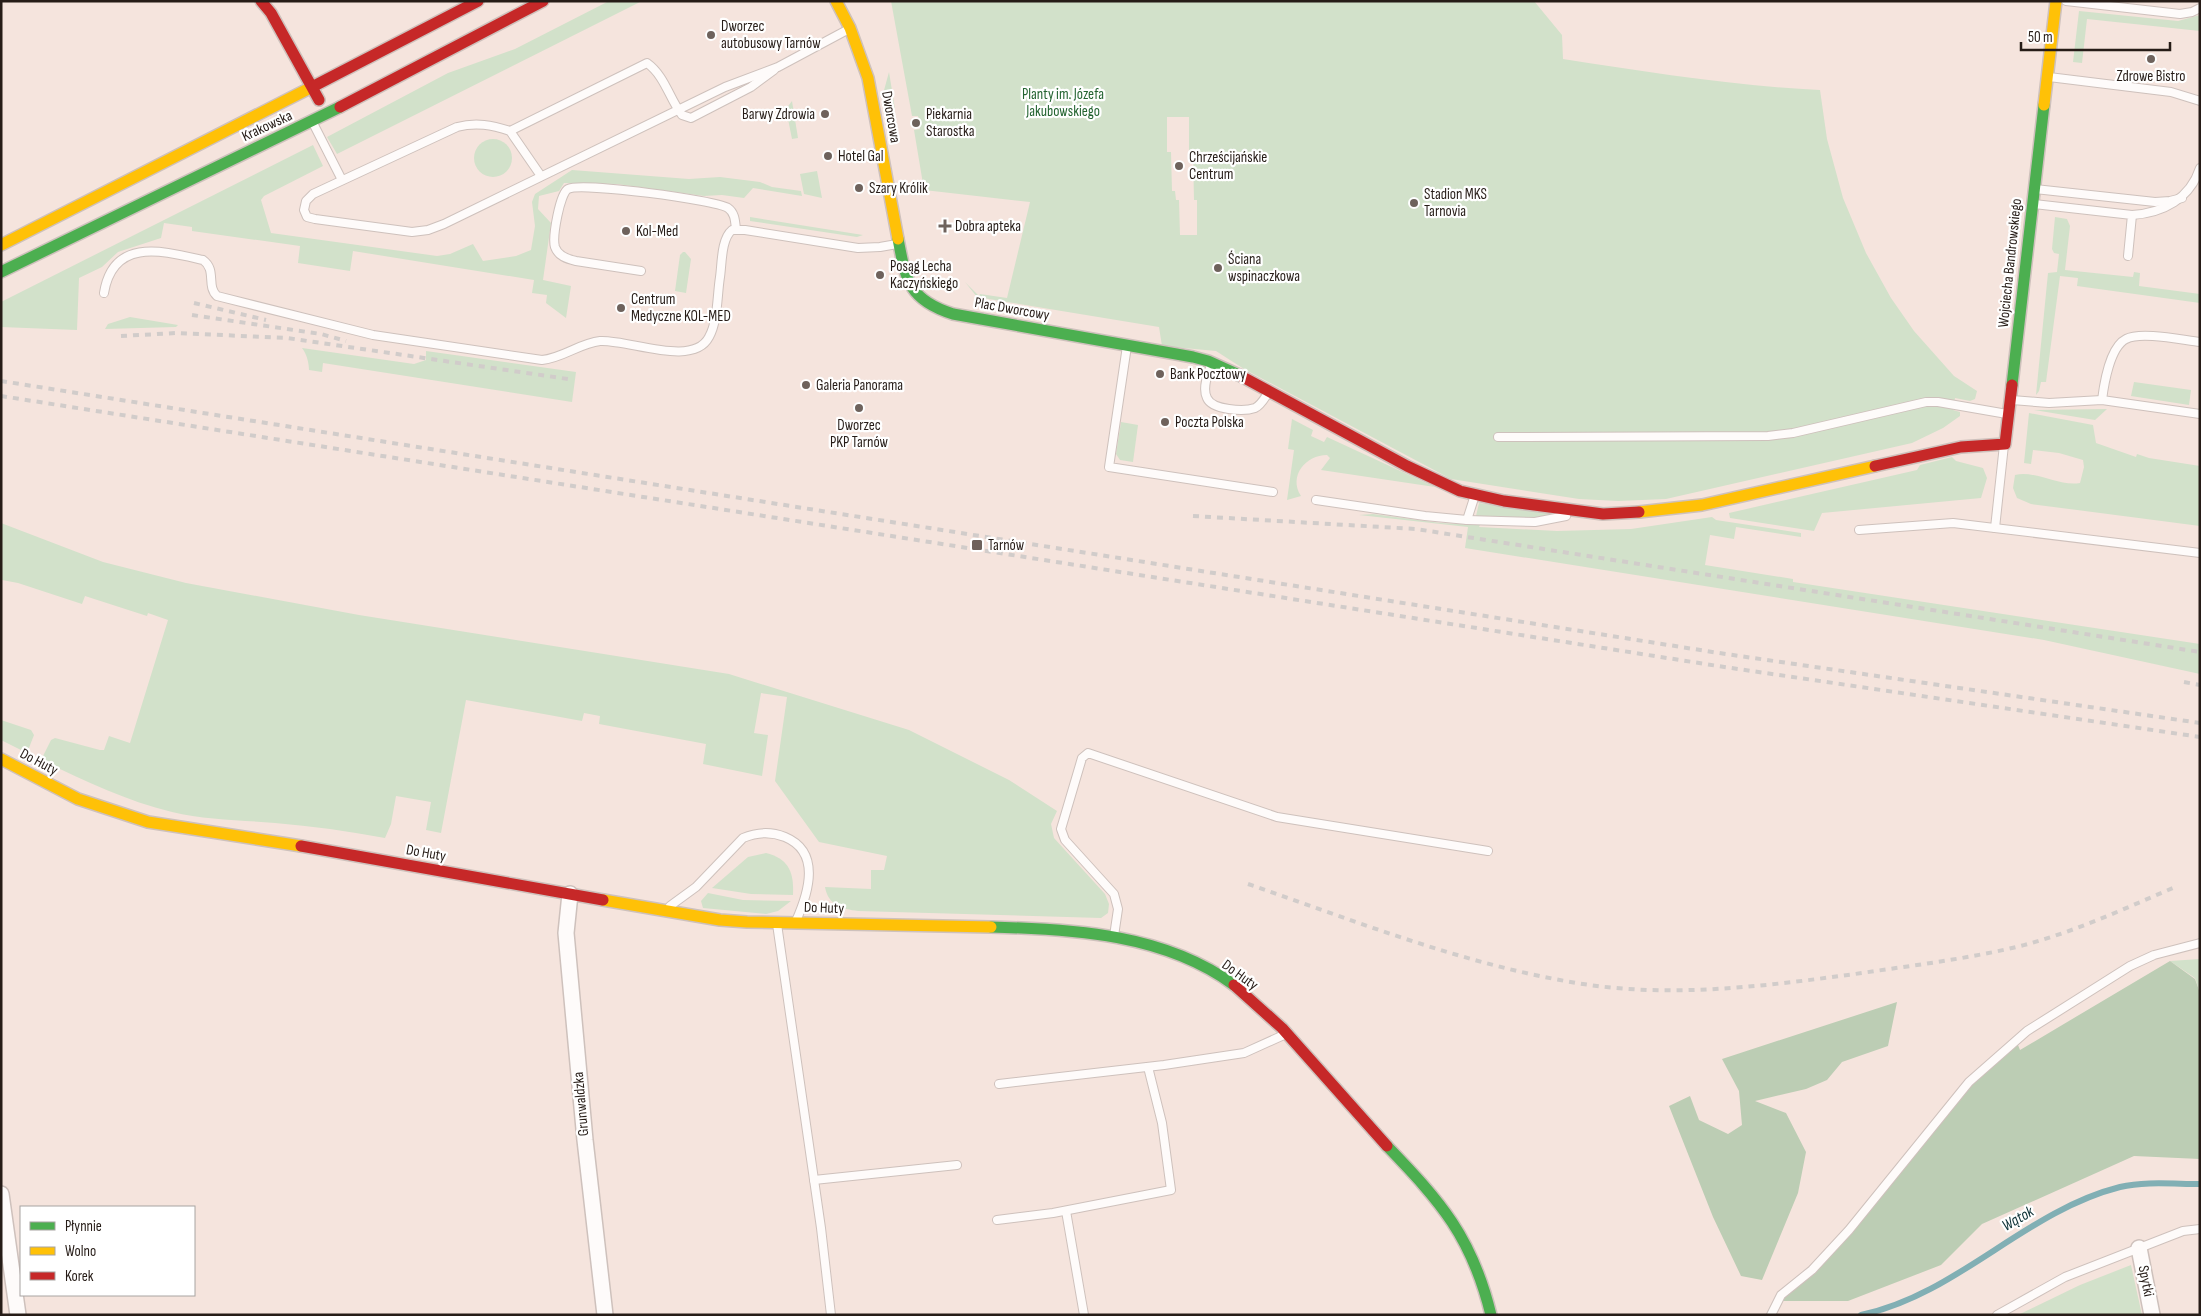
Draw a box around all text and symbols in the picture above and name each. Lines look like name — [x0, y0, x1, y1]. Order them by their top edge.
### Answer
place label: Dworzec autobusowy Tarnów — [721, 17, 821, 53]
scale bar — [2021, 20, 2170, 52]
text: 50 m — [2028, 28, 2053, 47]
marker: Dworzec autobusowy Tarnów — [705, 29, 717, 41]
marker: Zdrowe Bistro — [2145, 53, 2157, 65]
place label: Zdrowe Bistro — [2117, 67, 2185, 86]
park label: Planty im. Józefa Jakubowskiego — [1022, 85, 1104, 121]
street label: Dworcowa — [877, 90, 905, 145]
place label: Barwy Zdrowia — [742, 105, 815, 124]
place label: Piekarnia Starostka — [926, 105, 975, 141]
street label: Krakowska — [239, 106, 295, 146]
marker: Barwy Zdrowia — [819, 108, 831, 120]
marker: Piekarnia Starostka — [910, 117, 922, 129]
place label: Hotel Gal — [838, 147, 883, 166]
place label: Chrześcijańskie Centrum — [1189, 148, 1267, 184]
marker: Hotel Gal — [822, 150, 834, 162]
marker: Chrześcijańskie Centrum — [1173, 160, 1185, 172]
place label: Szary Królik — [869, 179, 928, 198]
marker: Szary Królik — [853, 182, 865, 194]
place label: Stadion MKS Tarnovia — [1424, 185, 1487, 221]
marker: Stadion MKS Tarnovia — [1408, 197, 1420, 209]
street label: Wojciecha Bandrowskiego — [1994, 197, 2026, 329]
place label: Dobra apteka — [955, 217, 1021, 236]
marker: Dobra apteka — [939, 220, 951, 232]
place label: Kol-Med — [636, 222, 678, 241]
marker: Kol-Med — [620, 225, 632, 237]
place label: Ściana wspinaczkowa — [1228, 250, 1300, 286]
place label: Posąg Lecha Kaczyńskiego — [890, 257, 958, 293]
marker: Ściana wspinaczkowa — [1212, 262, 1224, 274]
marker: Posąg Lecha Kaczyńskiego — [874, 269, 886, 281]
place label: Centrum Medyczne KOL-MED — [631, 290, 731, 326]
street label: Plac Dworcowy — [973, 293, 1051, 325]
marker: Centrum Medyczne KOL-MED — [615, 302, 627, 314]
place label: Bank Pocztowy — [1170, 365, 1246, 384]
marker: Bank Pocztowy — [1154, 368, 1166, 380]
place label: Galeria Panorama — [816, 376, 903, 395]
marker: Galeria Panorama — [800, 379, 812, 391]
marker: Dworzec PKP Tarnów — [853, 402, 865, 414]
place label: Poczta Polska — [1175, 413, 1244, 432]
place label: Dworzec PKP Tarnów — [830, 416, 889, 452]
marker: Poczta Polska — [1159, 416, 1171, 428]
place label: Tarnów — [988, 536, 1025, 555]
marker: Tarnów — [970, 538, 984, 552]
street label: Do Huty — [17, 744, 61, 780]
street label: Do Huty — [405, 840, 448, 866]
street label: Do Huty — [804, 898, 845, 918]
street label: Do Huty — [1218, 955, 1262, 995]
street label: Grunwaldzka — [569, 1071, 593, 1137]
water label: Wątok — [1999, 1202, 2038, 1236]
legend — [20, 1206, 195, 1296]
text: Płynnie — [65, 1217, 102, 1236]
text: Wolno — [65, 1242, 96, 1261]
street label: Spytki — [2134, 1264, 2158, 1298]
text: Korek — [65, 1267, 94, 1286]

